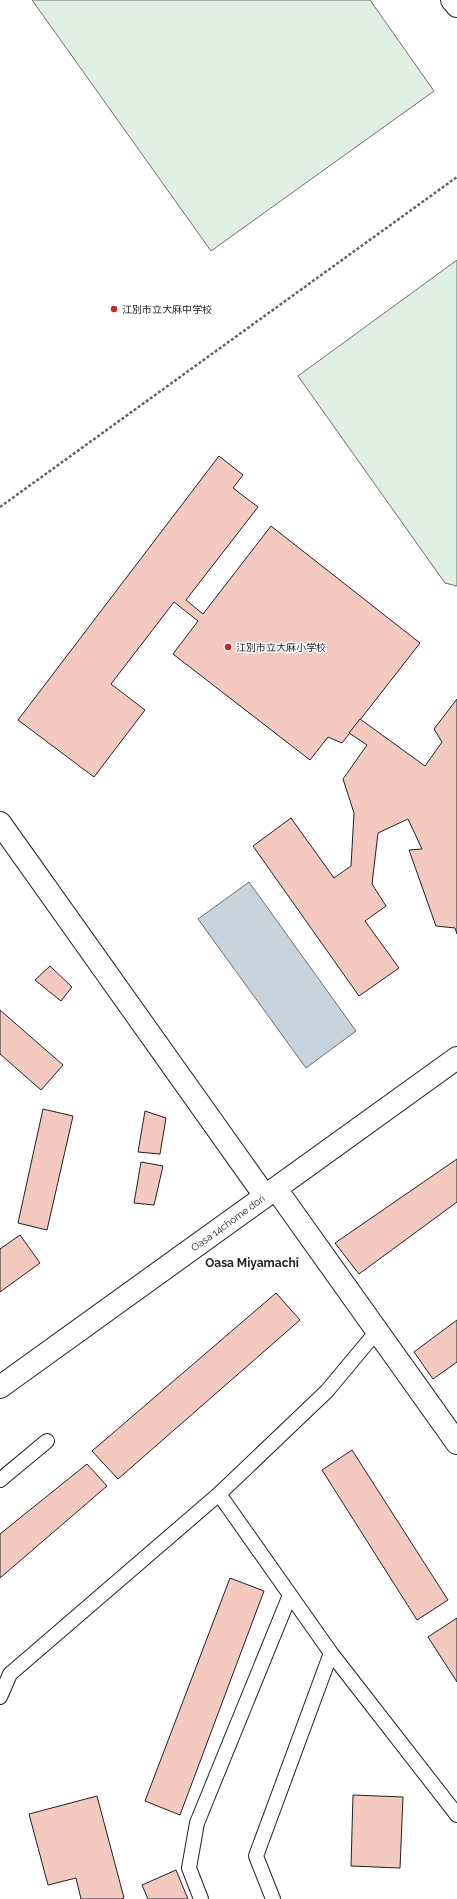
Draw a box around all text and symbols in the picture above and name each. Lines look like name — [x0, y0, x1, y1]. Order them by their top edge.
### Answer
marker: 江別市立大麻中学校 — [109, 304, 119, 314]
place label: 江別市立大麻中学校 — [122, 304, 212, 315]
marker: 江別市立大麻小学校 — [223, 642, 233, 652]
place label: 江別市立大麻小学校 — [236, 642, 326, 653]
street label: Oasa 14chome dori — [189, 1193, 267, 1253]
district label: Oasa Miyamachi — [205, 1256, 299, 1270]

